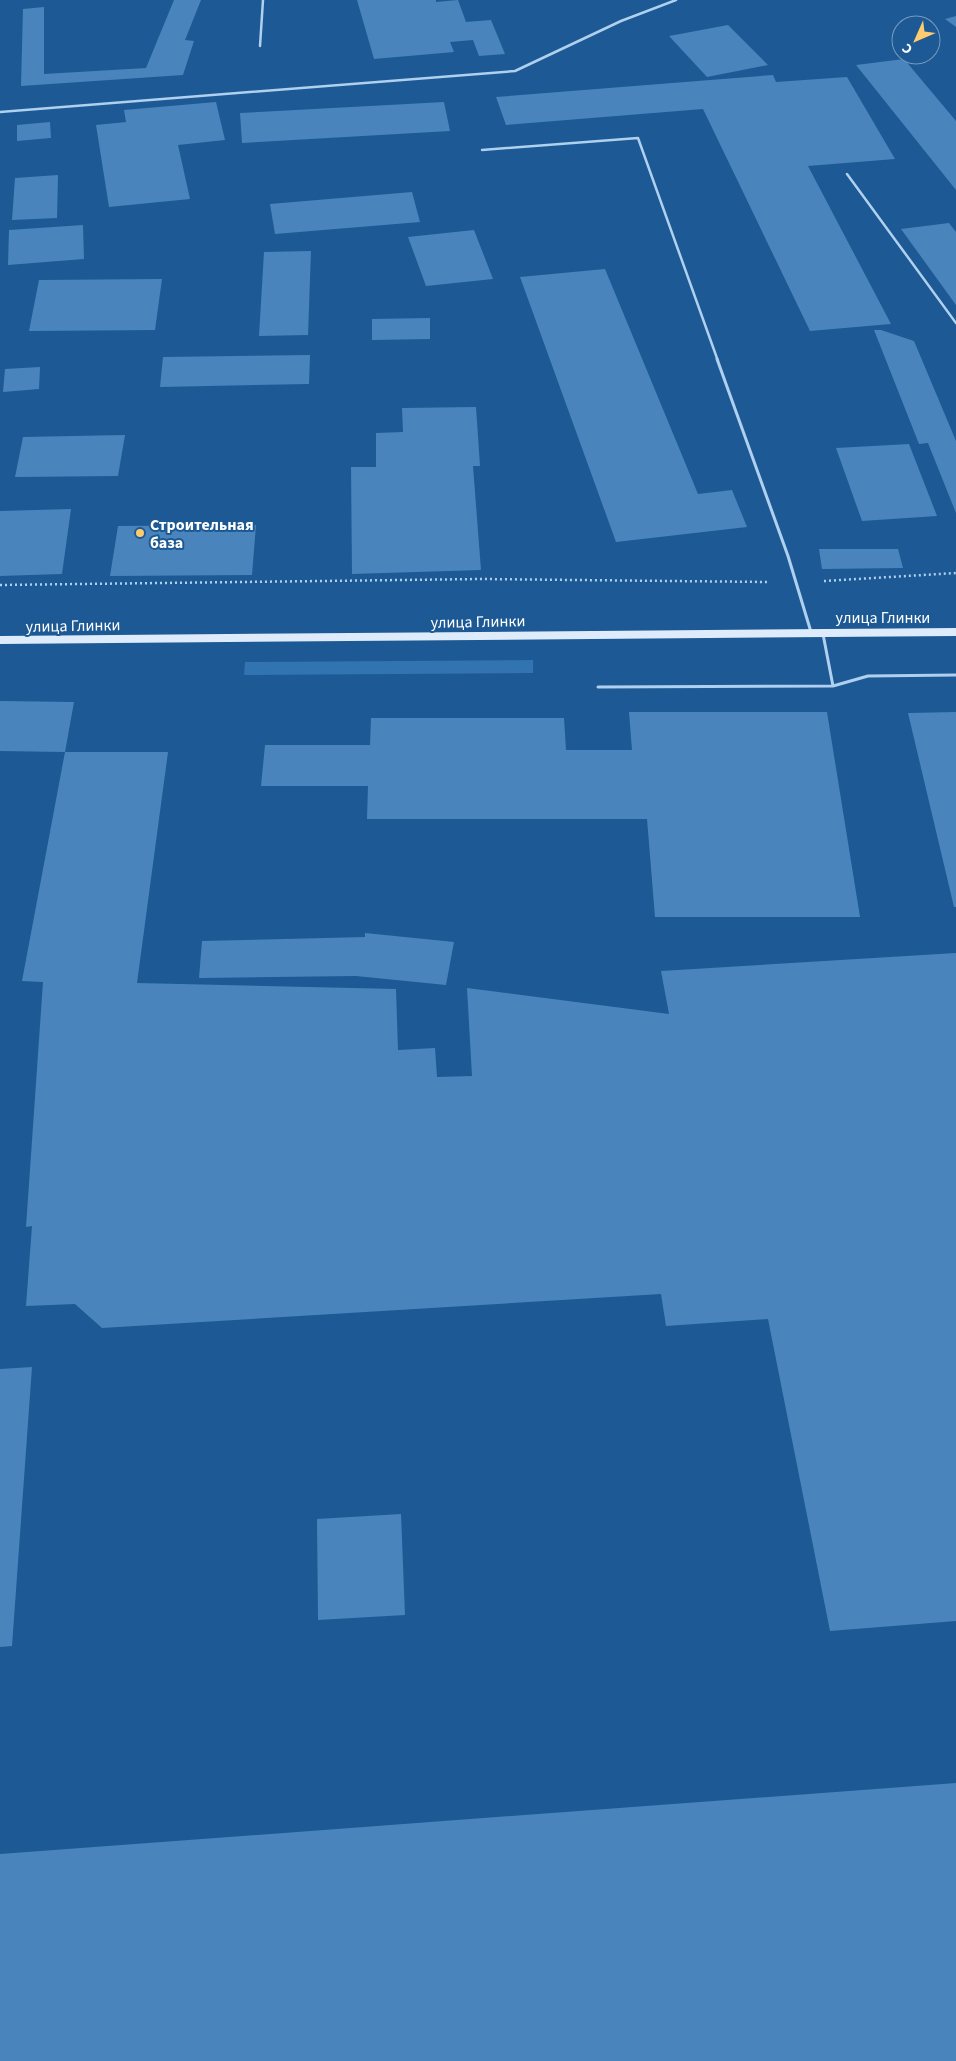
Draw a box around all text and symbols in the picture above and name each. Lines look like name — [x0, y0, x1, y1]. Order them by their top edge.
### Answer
north arrow — [891, 15, 941, 65]
text: С — [898, 39, 917, 58]
place label: Строительная база — [150, 514, 254, 554]
marker: Строительная база — [134, 527, 146, 539]
street label: улица Глинки — [836, 607, 930, 629]
street label: улица Глинки — [430, 610, 526, 634]
street label: улица Глинки — [25, 614, 121, 638]

